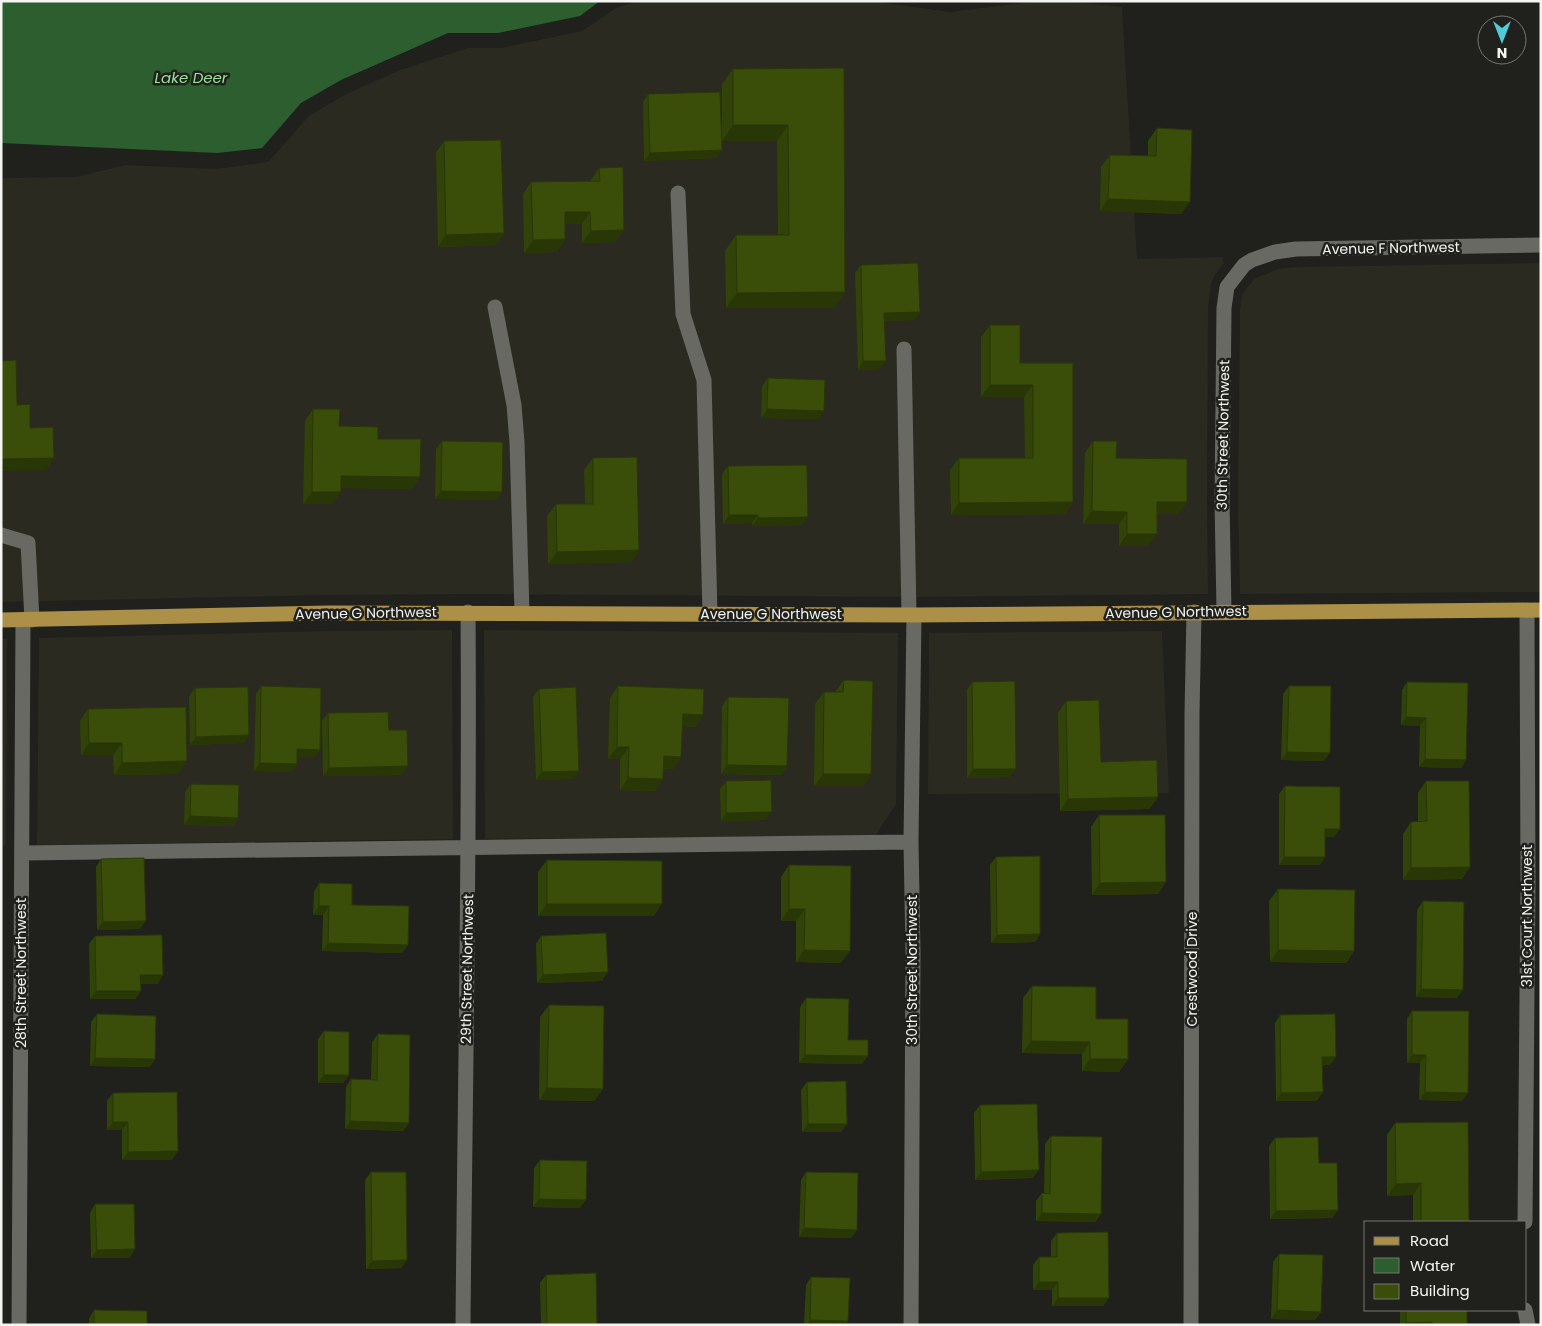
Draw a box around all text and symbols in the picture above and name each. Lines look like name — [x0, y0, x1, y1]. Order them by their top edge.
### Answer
north arrow — [1477, 15, 1527, 65]
text: N — [1497, 43, 1507, 63]
water label: Lake Deer — [155, 67, 228, 88]
street label: Avenue F Northwest — [1322, 237, 1460, 259]
street label: 30th Street Northwest — [1212, 360, 1234, 510]
street label: Avenue G Northwest — [1105, 601, 1247, 623]
street label: Avenue G Northwest — [295, 602, 437, 624]
street label: Avenue G Northwest — [700, 604, 842, 624]
street label: 31st Court Northwest — [1517, 845, 1537, 987]
street label: 29th Street Northwest — [456, 894, 478, 1044]
street label: 30th Street Northwest — [902, 895, 922, 1045]
street label: 28th Street Northwest — [11, 898, 31, 1048]
street label: Crestwood Drive — [1182, 911, 1202, 1026]
legend — [1364, 1221, 1527, 1311]
text: Road — [1410, 1230, 1449, 1251]
text: Water — [1410, 1255, 1456, 1276]
text: Building — [1410, 1280, 1470, 1301]

